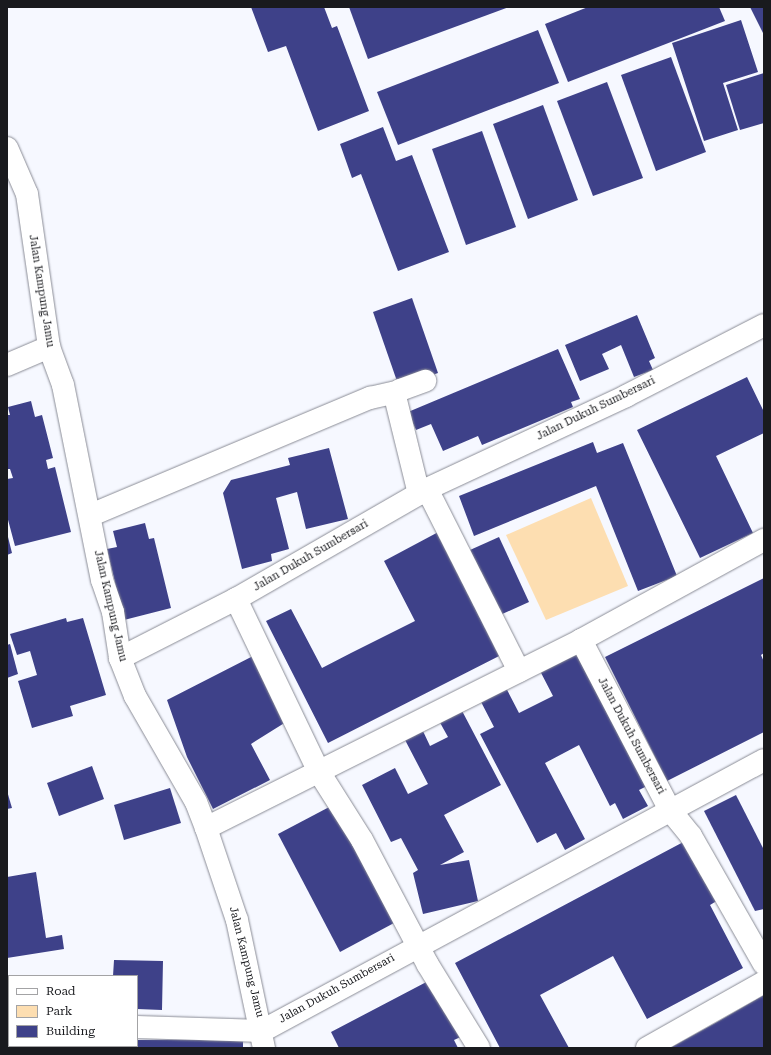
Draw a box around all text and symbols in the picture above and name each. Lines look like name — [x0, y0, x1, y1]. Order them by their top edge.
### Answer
street label: Jalan Kampung Jamu — [26, 234, 56, 348]
street label: Jalan Dukuh Sumbersari — [534, 374, 658, 444]
street label: Jalan Dukuh Sumbersari — [251, 518, 371, 594]
street label: Jalan Kampung Jamu — [91, 549, 129, 663]
street label: Jalan Dukuh Sumbersari — [595, 675, 667, 797]
street label: Jalan Kampung Jamu — [226, 905, 266, 1019]
street label: Jalan Dukuh Sumbersari — [277, 952, 397, 1026]
legend — [8, 975, 138, 1047]
text: Road — [46, 984, 75, 998]
text: Park — [46, 1004, 72, 1018]
text: Building — [46, 1024, 95, 1038]

